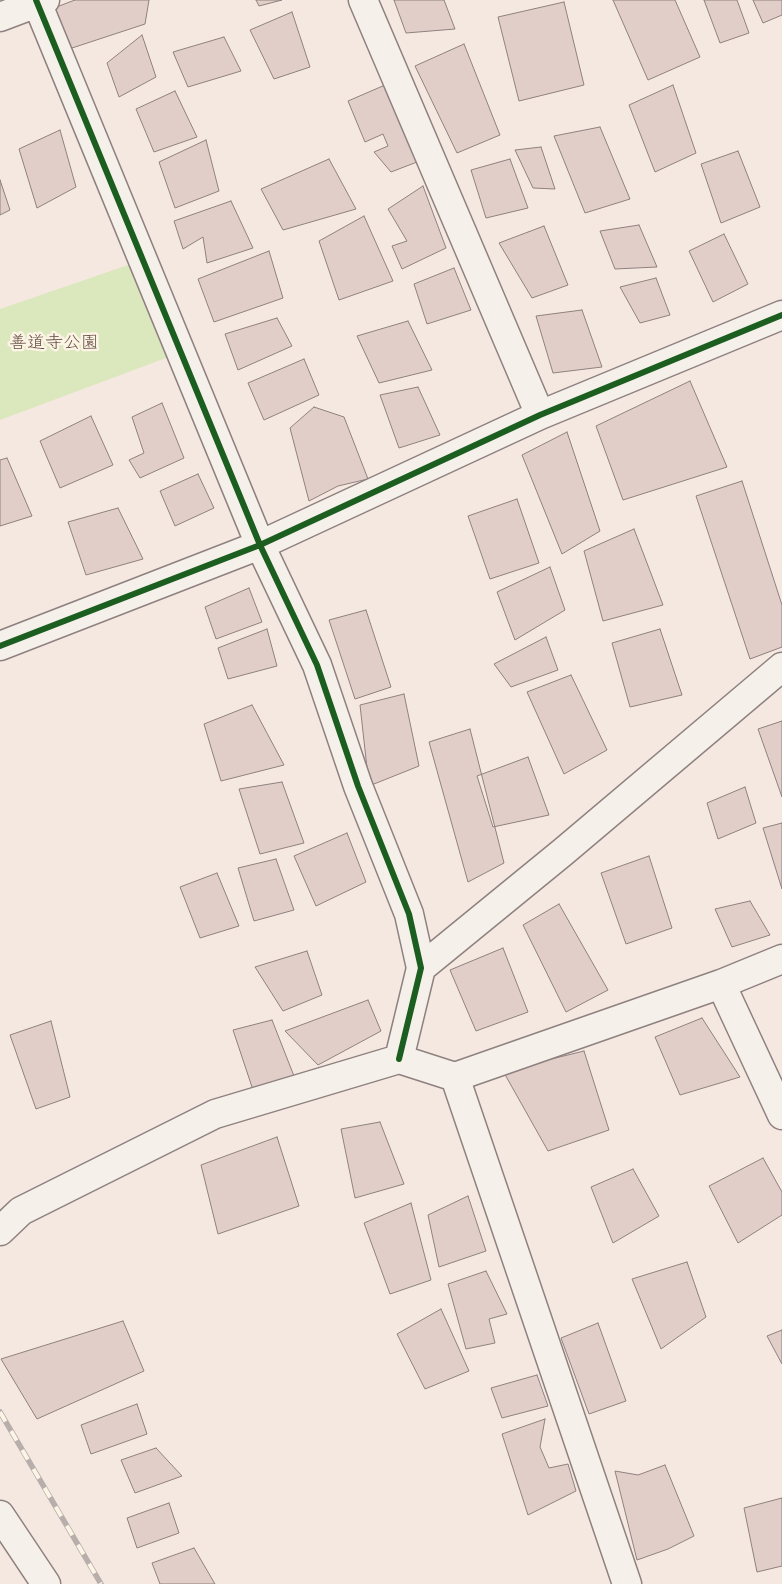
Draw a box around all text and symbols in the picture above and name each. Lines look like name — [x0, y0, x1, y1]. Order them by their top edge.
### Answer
park label: 善道寺公園 — [9, 334, 99, 356]

